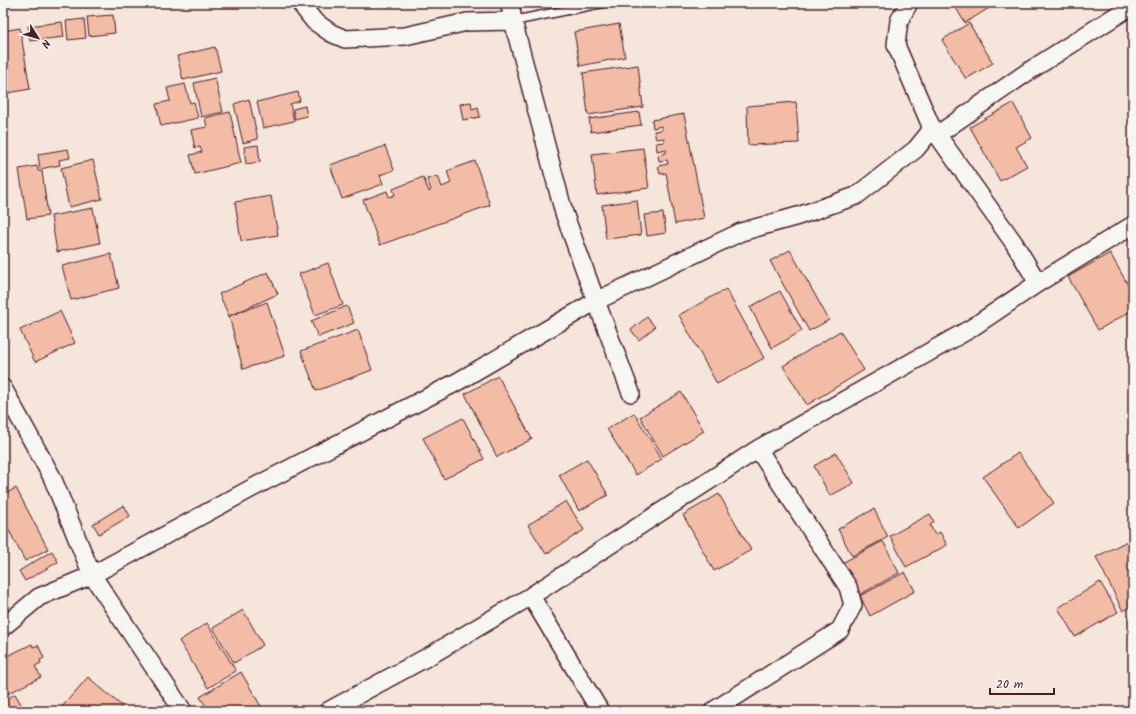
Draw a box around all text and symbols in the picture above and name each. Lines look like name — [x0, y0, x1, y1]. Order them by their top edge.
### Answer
north arrow — [18, 18, 58, 58]
text: N — [36, 35, 54, 52]
scale bar — [990, 670, 1054, 696]
text: 20 m — [996, 675, 1024, 694]

